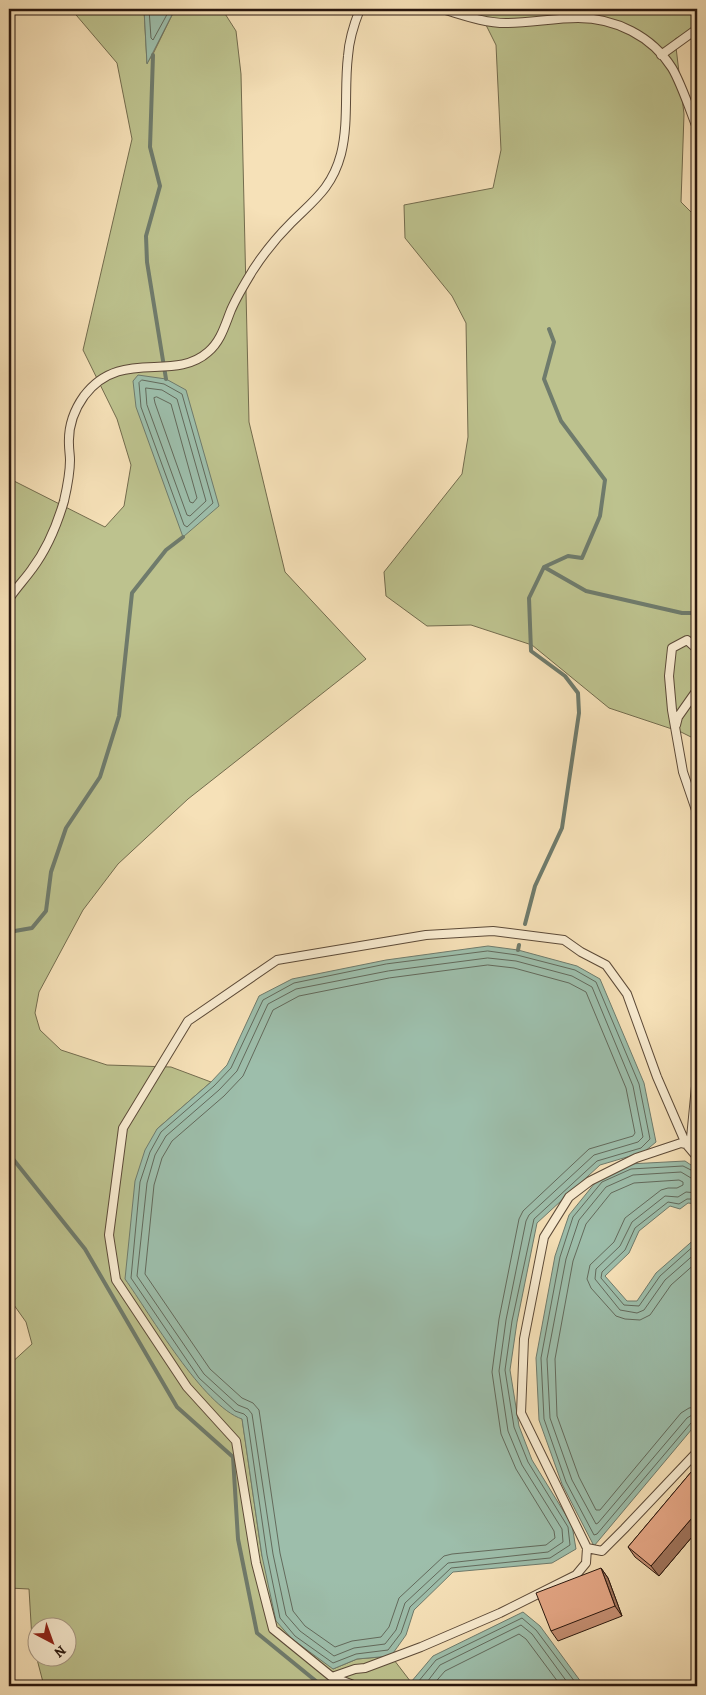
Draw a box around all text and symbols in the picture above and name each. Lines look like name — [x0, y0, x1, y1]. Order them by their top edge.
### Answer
north arrow — [28, 1618, 78, 1668]
text: N — [50, 1641, 70, 1662]

